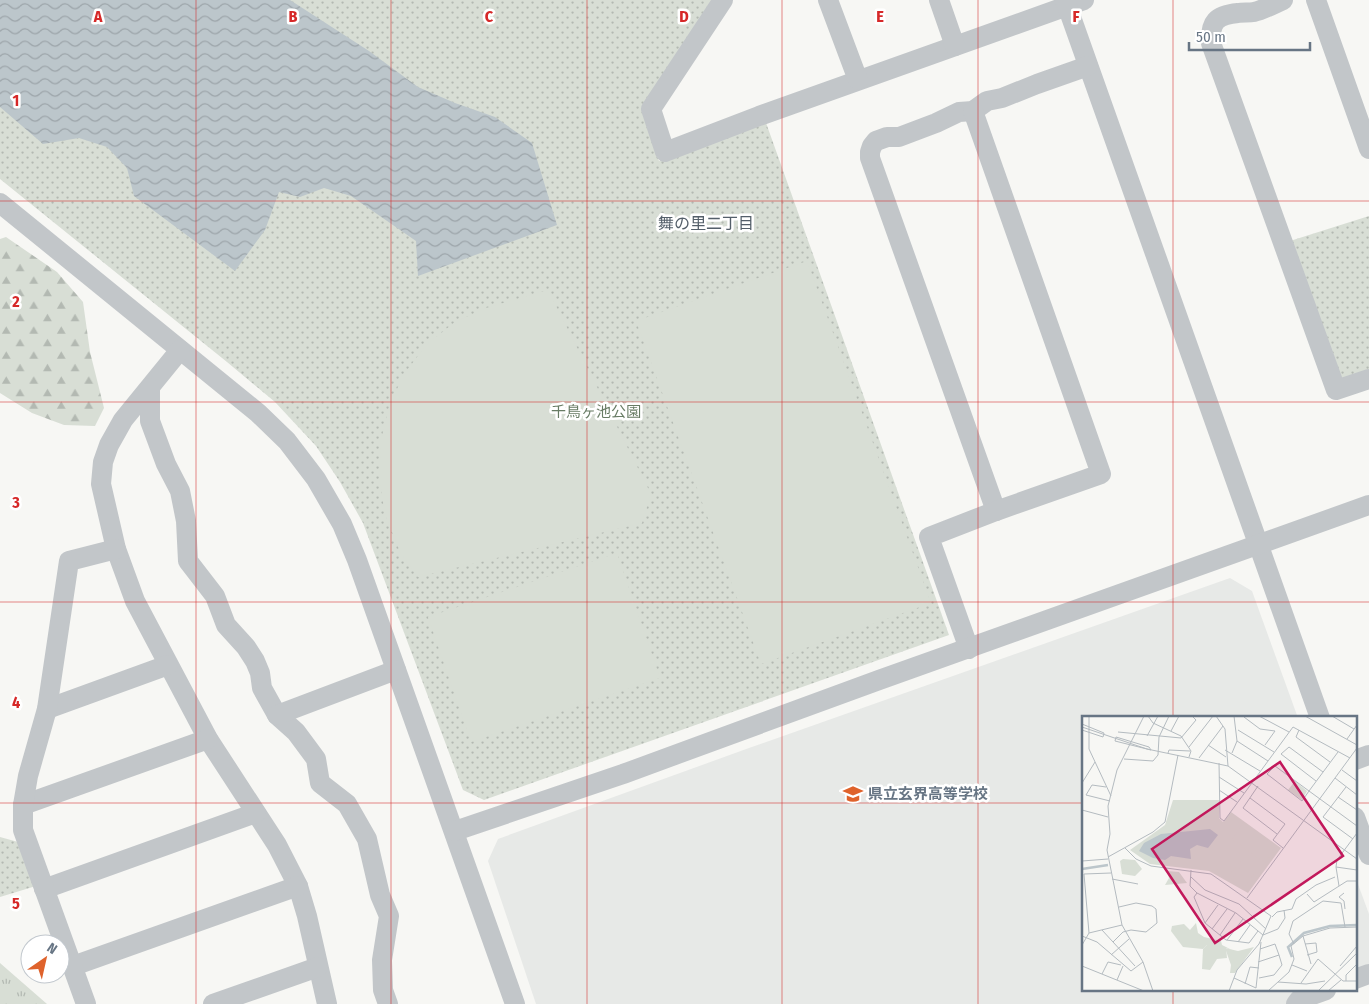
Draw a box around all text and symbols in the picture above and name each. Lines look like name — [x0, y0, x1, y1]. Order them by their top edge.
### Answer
text: A — [93, 7, 103, 26]
text: B — [289, 7, 298, 26]
text: C — [485, 7, 494, 26]
text: D — [679, 7, 689, 26]
text: E — [876, 7, 884, 26]
text: F — [1072, 7, 1080, 26]
scale bar — [1189, 20, 1310, 52]
text: 50 m — [1196, 28, 1226, 46]
text: 1 — [13, 91, 19, 110]
district label: 舞の里二丁目 — [658, 214, 754, 233]
text: 2 — [11, 292, 20, 311]
park label: 千鳥ヶ池公園 — [551, 403, 641, 421]
text: 3 — [11, 493, 20, 512]
text: 4 — [12, 693, 20, 712]
inset map — [1082, 716, 1356, 992]
school or university icon: 県立玄界高等学校 — [842, 783, 864, 805]
place label: 県立玄界高等学校 — [868, 785, 988, 803]
text: 5 — [12, 894, 20, 913]
north arrow — [20, 934, 70, 984]
text: N — [44, 939, 60, 958]

